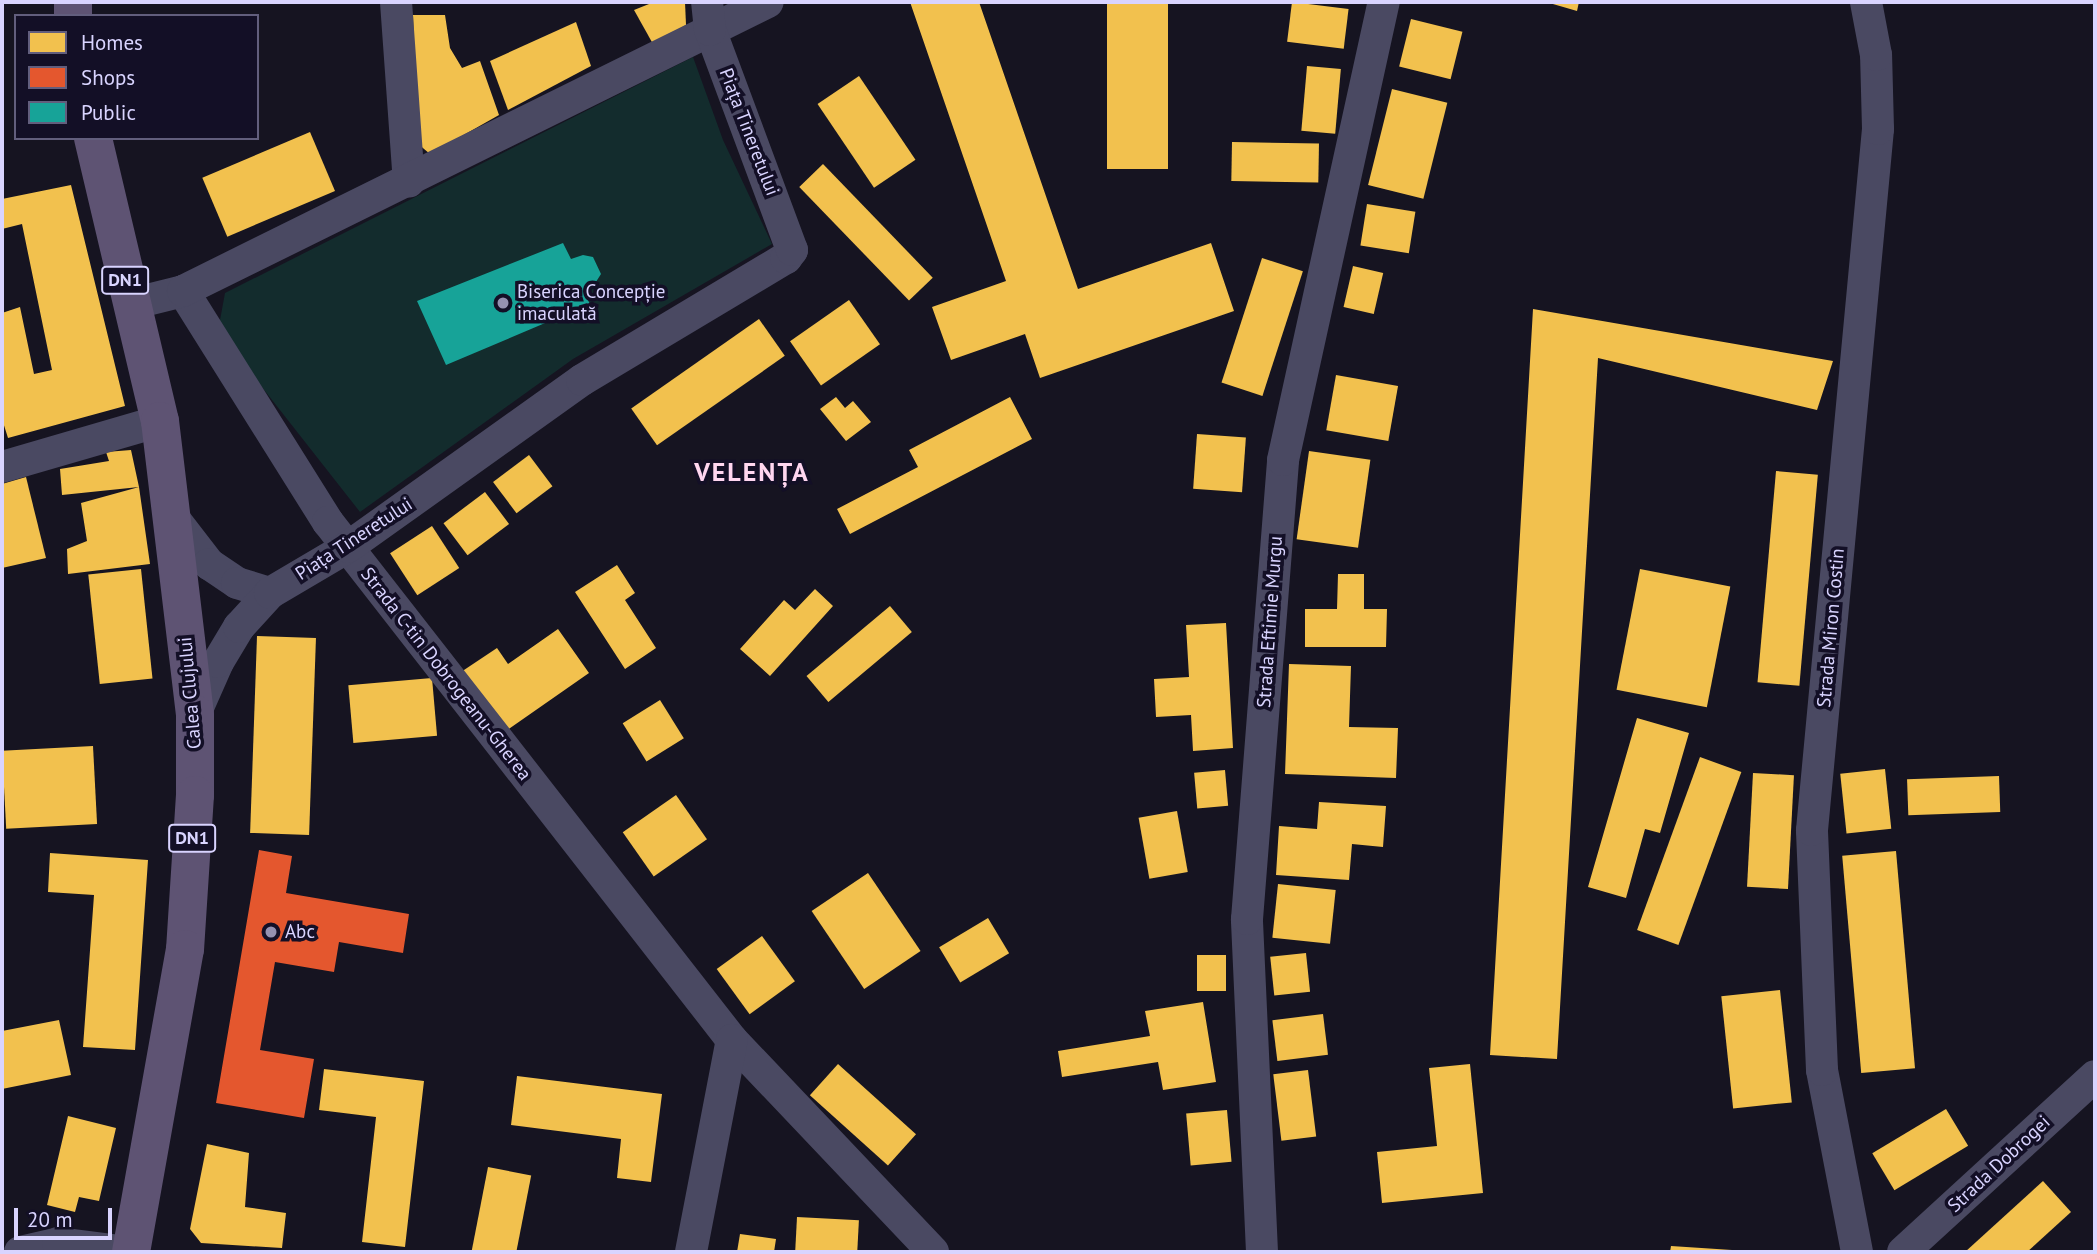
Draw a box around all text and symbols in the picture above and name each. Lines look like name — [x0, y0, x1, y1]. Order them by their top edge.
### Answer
legend — [14, 14, 259, 140]
text: Homes — [81, 29, 143, 56]
text: Shops — [81, 64, 135, 91]
street label: Piața Tineretului — [714, 65, 784, 199]
text: Public — [81, 99, 136, 126]
road number: DN1 — [100, 266, 150, 294]
place label: Biserica Concepție imaculată — [517, 281, 665, 325]
marker: Biserica Concepție imaculată — [495, 295, 511, 311]
district label: VELENȚA — [695, 456, 809, 488]
street label: Piața Tineretului — [291, 493, 417, 585]
street label: Strada Eftimie Murgu — [1253, 535, 1287, 709]
street label: Strada Miron Costin — [1813, 547, 1849, 709]
street label: Strada C-tin Dobrogeanu-Gherea — [356, 563, 536, 785]
street label: Calea Clujului — [174, 636, 206, 750]
road number: DN1 — [168, 824, 216, 852]
place label: Abc — [285, 921, 315, 943]
marker: Abc — [263, 924, 279, 940]
street label: Strada Dobrogei — [1943, 1111, 2055, 1217]
scale bar — [18, 1194, 116, 1238]
text: 20 m — [27, 1206, 73, 1233]

